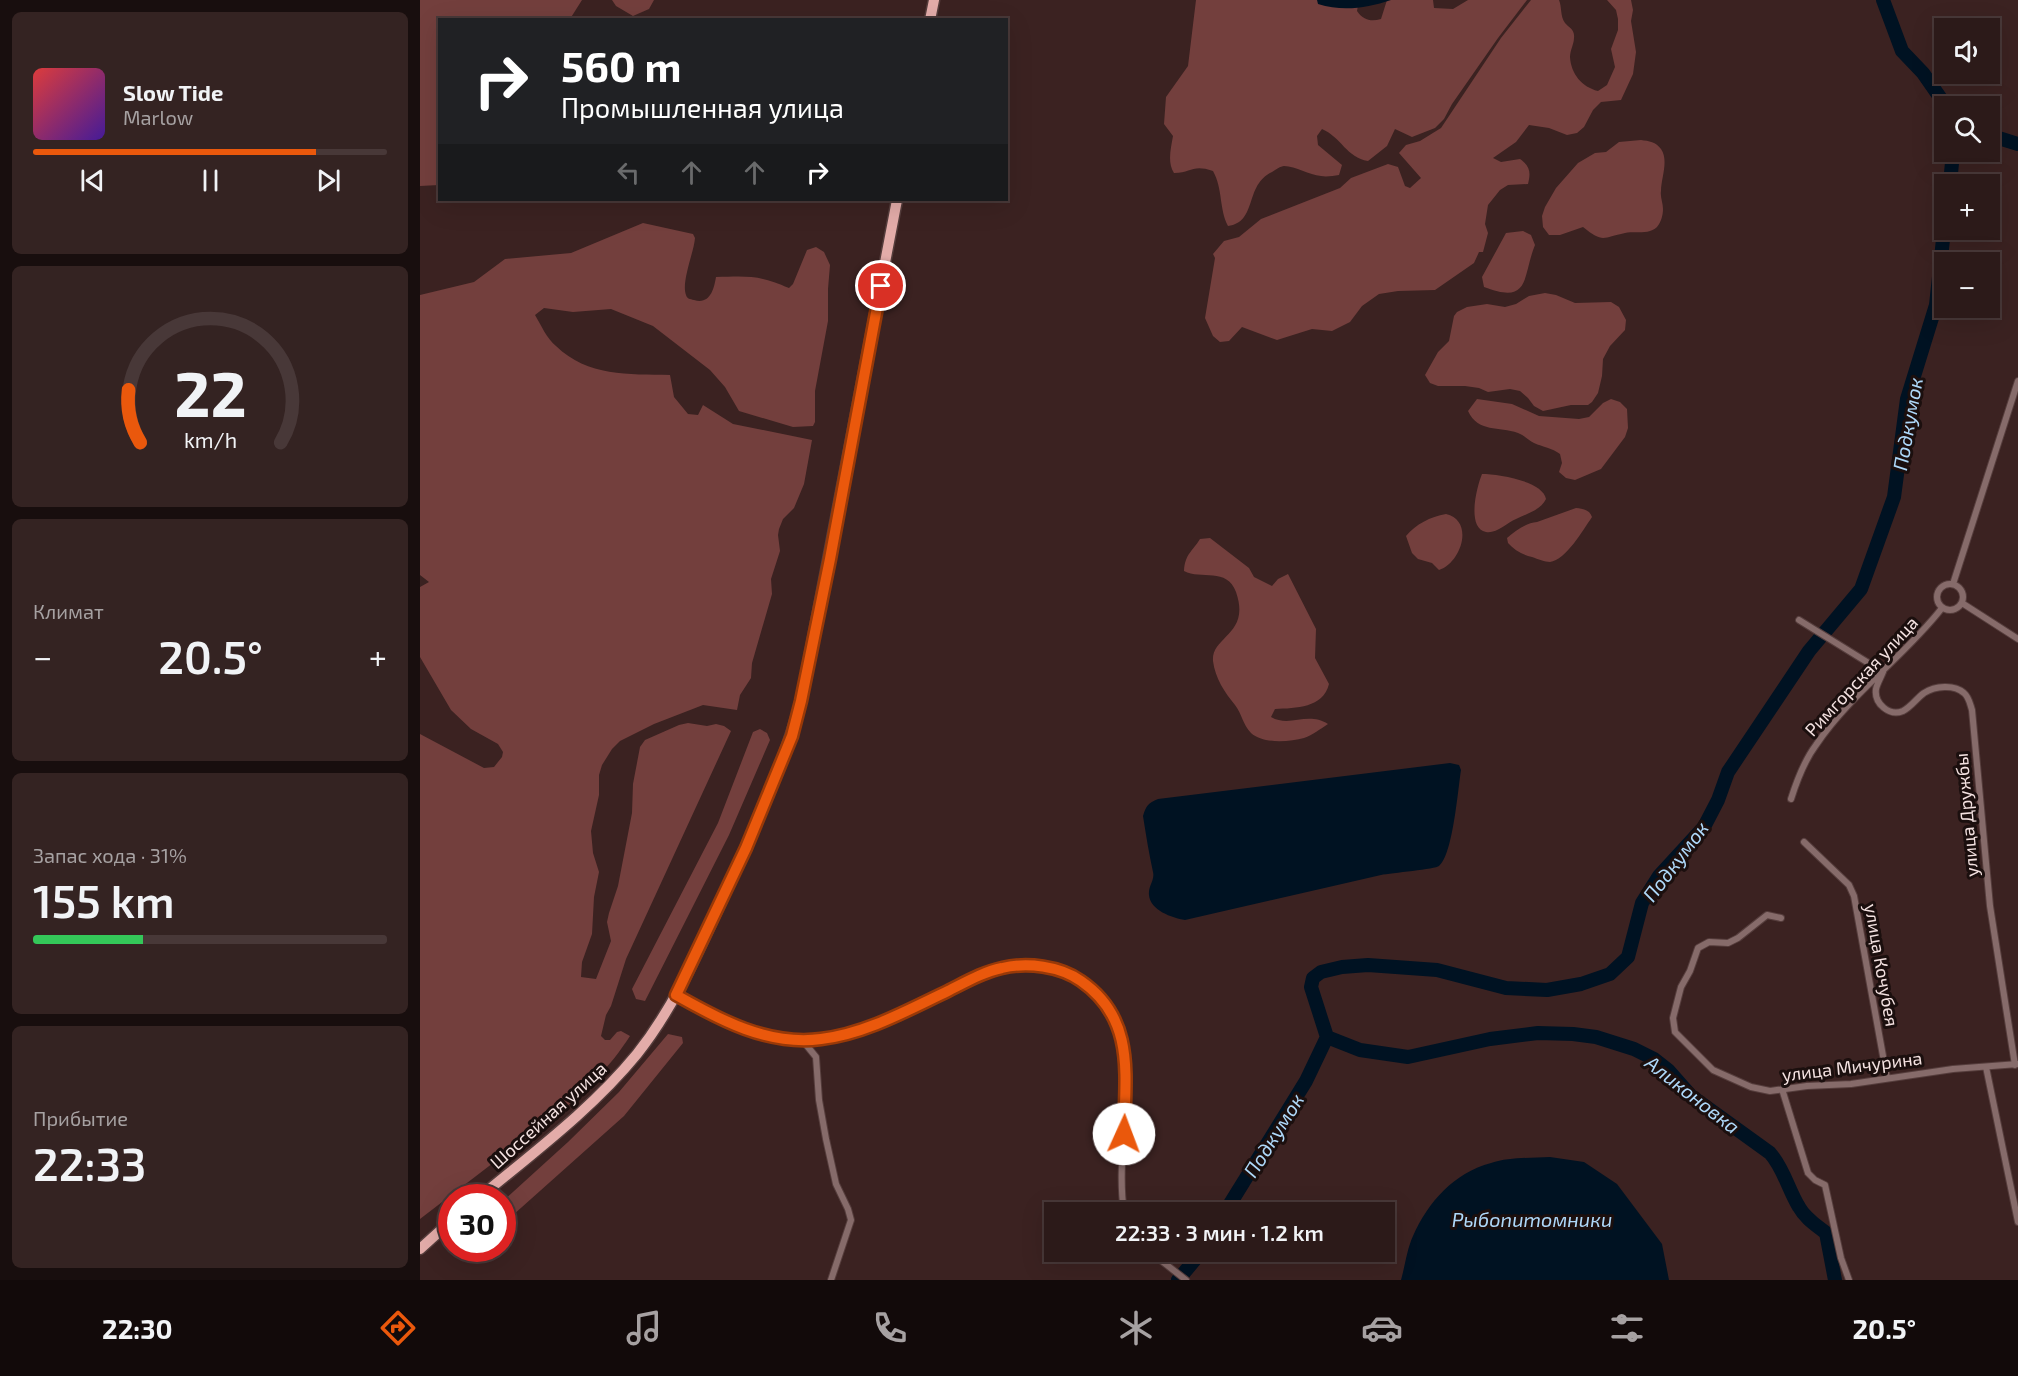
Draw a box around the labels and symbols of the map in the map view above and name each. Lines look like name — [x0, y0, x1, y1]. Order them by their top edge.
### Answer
pin — [855, 260, 906, 311]
water label: Подкумок — [1887, 375, 1927, 473]
street label: Римгорская улица — [1800, 611, 1922, 741]
street label: улица Дружбы — [1950, 752, 1982, 878]
water label: Подкумок — [1637, 816, 1713, 906]
street label: улица Кочубея — [1860, 902, 1904, 1028]
street label: улица Мичурина — [1781, 1046, 1923, 1086]
water label: Аликоновка — [1640, 1049, 1745, 1138]
street label: Шоссейная улица — [485, 1057, 611, 1173]
water label: Подкумок — [1238, 1088, 1308, 1181]
position arrow — [1092, 1102, 1156, 1166]
speed limit sign: 30 — [438, 1184, 516, 1262]
water label: Рыбопитомники — [1452, 1207, 1612, 1231]

